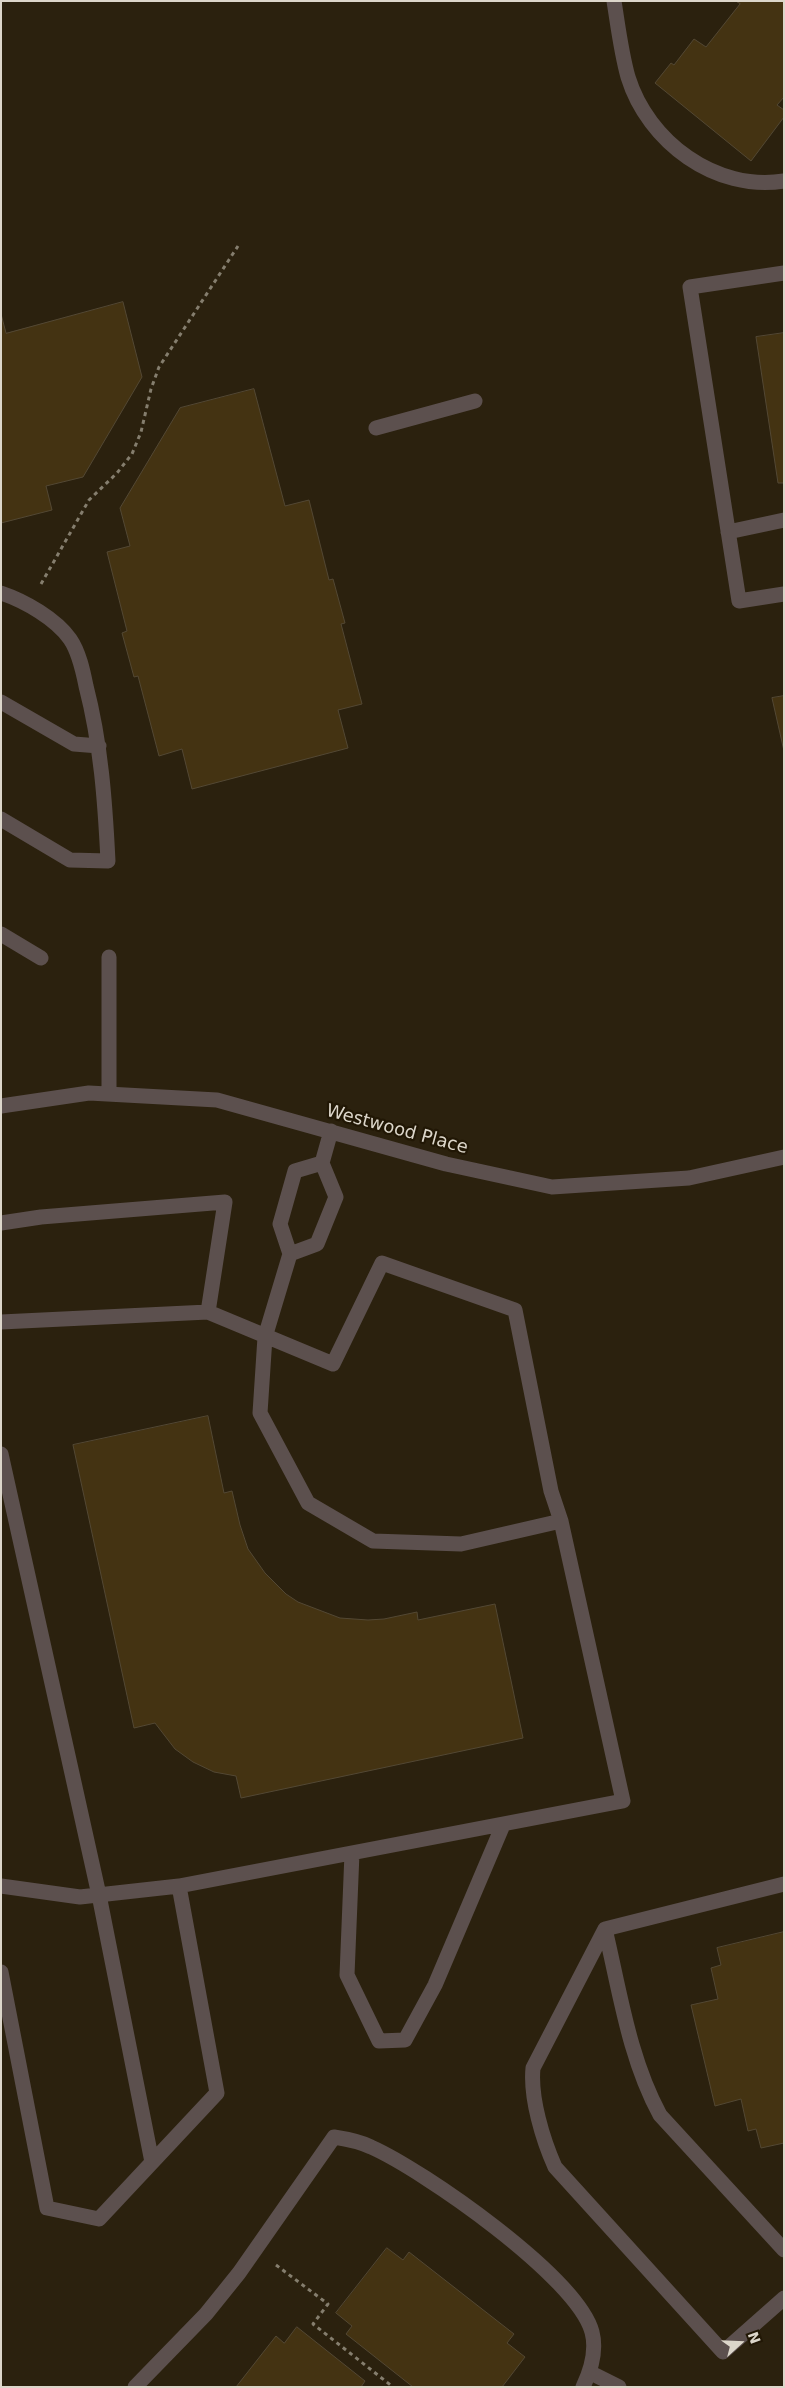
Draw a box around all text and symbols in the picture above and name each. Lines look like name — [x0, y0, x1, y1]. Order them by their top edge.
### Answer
street label: Westwood Place — [324, 1101, 470, 1159]
north arrow — [715, 2318, 765, 2368]
text: N — [745, 2330, 764, 2346]

